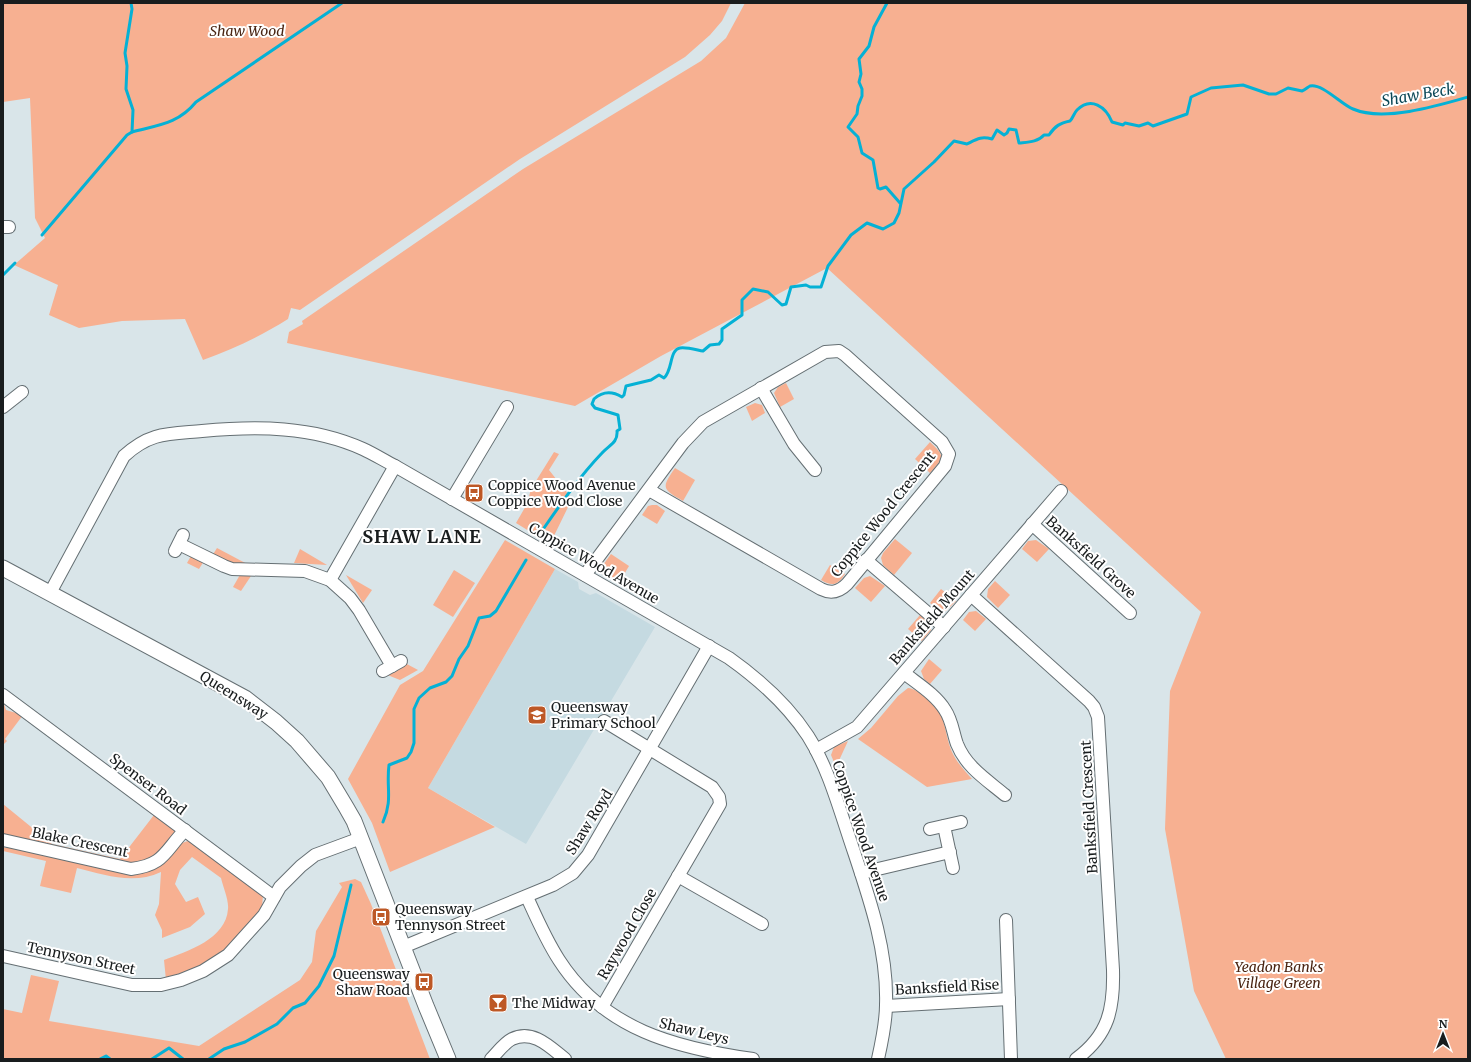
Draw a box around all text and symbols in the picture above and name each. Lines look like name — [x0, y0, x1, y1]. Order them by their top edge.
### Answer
park label: Shaw Wood — [210, 22, 284, 40]
water label: Shaw Beck — [1380, 79, 1456, 110]
street label: Coppice Wood Crescent — [827, 447, 940, 580]
place label: Coppice Wood Avenue Coppice Wood Close — [488, 476, 636, 510]
bus stop icon: Coppice Wood Avenue Coppice Wood Close — [463, 482, 485, 504]
street label: Banksfield Grove — [1042, 512, 1140, 602]
street label: Coppice Wood Avenue — [526, 518, 662, 608]
district label: SHAW LANE — [362, 525, 482, 548]
street label: Banksfield Mount — [886, 565, 979, 668]
street label: Queensway — [196, 667, 272, 724]
place label: Queensway Primary School — [551, 698, 656, 732]
school or university icon: Queensway Primary School — [526, 704, 548, 726]
street label: Banksfield Crescent — [1076, 739, 1101, 874]
street label: Spenser Road — [106, 749, 190, 819]
street label: Coppice Wood Avenue — [828, 758, 894, 904]
street label: Shaw Royd — [562, 785, 617, 858]
street label: Blake Crescent — [30, 823, 130, 861]
street label: Raywood Close — [594, 885, 660, 983]
place label: Queensway Tennyson Street — [395, 900, 506, 934]
bus stop icon: Queensway Tennyson Street — [370, 906, 392, 928]
street label: Tennyson Street — [25, 938, 137, 978]
park label: Yeadon Banks Village Green — [1235, 958, 1324, 992]
place label: Queensway Shaw Road — [333, 965, 411, 999]
bus stop icon: Queensway Shaw Road — [413, 971, 435, 993]
street label: Banksfield Rise — [895, 975, 999, 999]
bar icon: The Midway — [487, 992, 509, 1014]
place label: The Midway — [512, 994, 596, 1012]
street label: Shaw Leys — [657, 1014, 731, 1048]
north arrow — [1423, 1014, 1463, 1054]
text: N — [1439, 1017, 1448, 1031]

